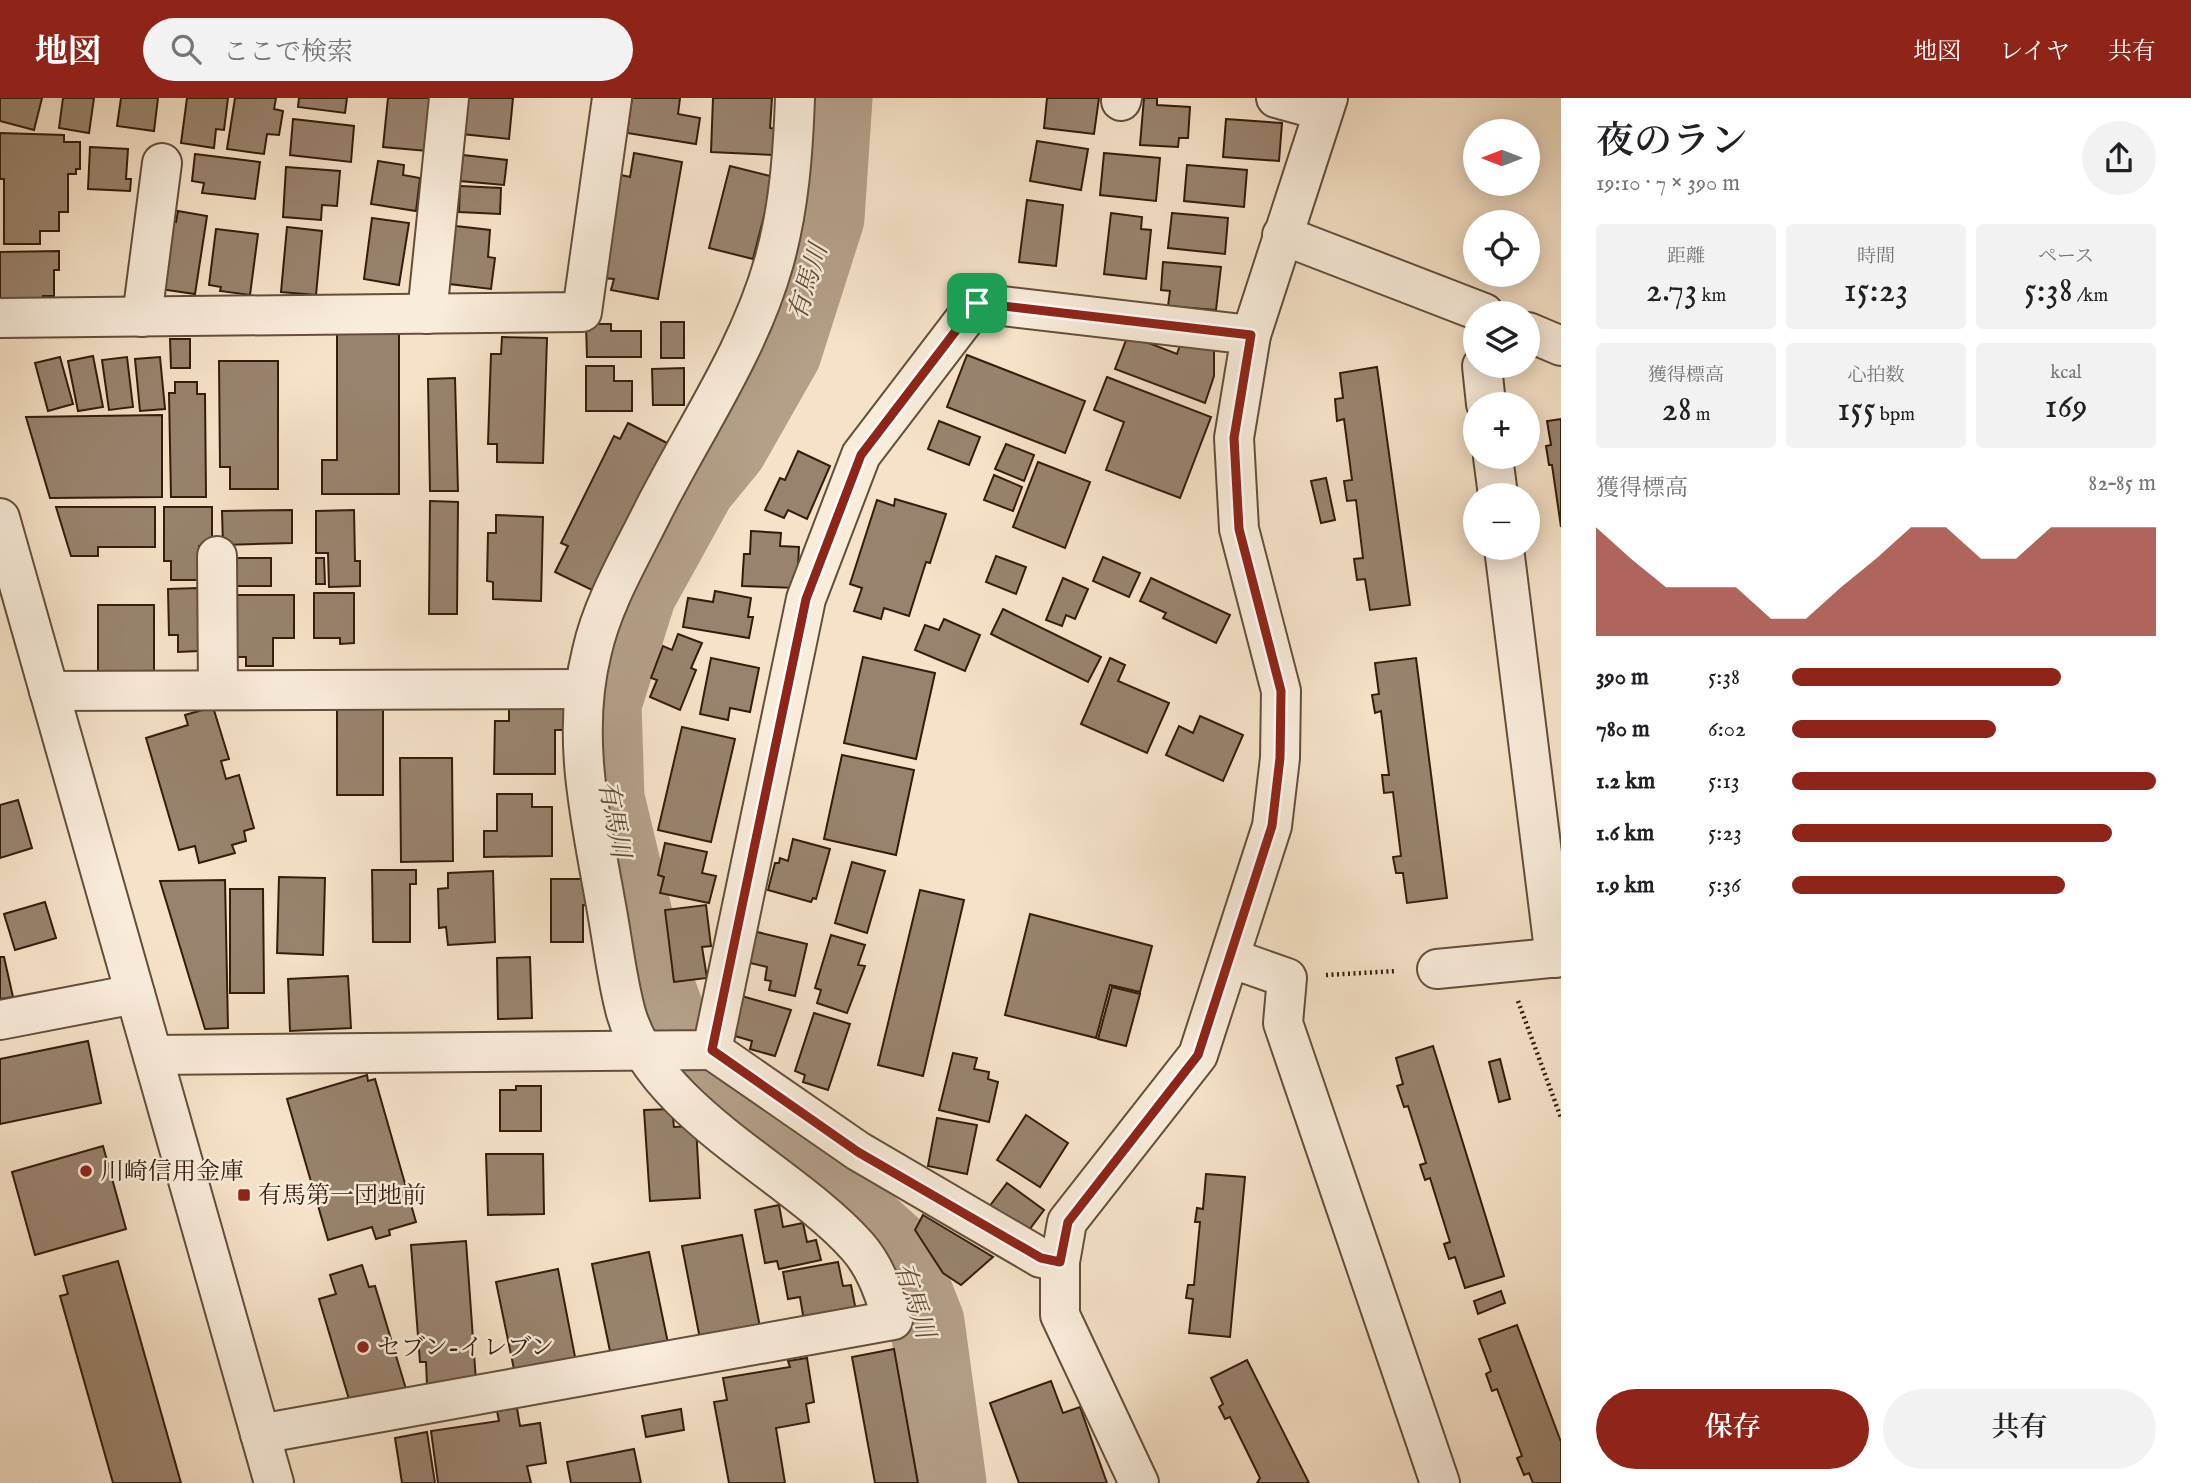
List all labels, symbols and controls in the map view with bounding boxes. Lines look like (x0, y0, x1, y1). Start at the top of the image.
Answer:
search box (143, 18, 633, 81)
icon: search (167, 30, 205, 68)
text: 地図 (35, 32, 101, 74)
text: ここで検索 (223, 36, 353, 69)
text: 地図 (1913, 37, 1961, 68)
text: レイヤ (1999, 37, 2070, 68)
text: 共有 (2108, 37, 2156, 68)
north arrow (1463, 119, 1540, 196)
map controls (1463, 119, 1540, 560)
text: 夜のラン (1596, 119, 1748, 167)
button: share (2082, 121, 2156, 195)
text: 19:10 · 7 × 390 m (1596, 169, 1740, 198)
button: locate (1463, 210, 1540, 287)
water label: 有馬川 (781, 237, 836, 325)
text: 距離 (1667, 245, 1705, 269)
text: 時間 (1857, 245, 1895, 269)
text: ペース (2038, 245, 2094, 269)
text: 2.73 (1646, 269, 1697, 314)
text: 15:23 (1844, 269, 1908, 314)
text: 5:38 (2024, 269, 2073, 314)
pin (947, 273, 1007, 333)
icon: arrive (958, 284, 996, 322)
text: km (1697, 284, 1726, 308)
text: /km (2073, 284, 2108, 308)
button: layers (1463, 301, 1540, 378)
text: kcal (2050, 361, 2082, 385)
text: 獲得標高 (1648, 364, 1724, 388)
text: 心拍数 (1847, 364, 1905, 388)
text: 169 (2044, 385, 2088, 430)
text: 28 (1662, 388, 1692, 433)
text: 155 (1837, 388, 1876, 433)
button: + (1463, 392, 1540, 469)
text: m (1692, 403, 1710, 427)
text: bpm (1876, 403, 1915, 427)
text: 82–85 m (2088, 469, 2156, 498)
text: 獲得標高 (1596, 474, 1688, 503)
button: − (1463, 483, 1540, 560)
text: 390 m (1596, 663, 1649, 692)
text: 5:38 (1708, 663, 1740, 692)
text: 780 m (1596, 715, 1650, 744)
text: 6:02 (1708, 715, 1746, 744)
text: 1.2 km (1596, 767, 1655, 796)
text: 5:13 (1708, 767, 1740, 796)
water label: 有馬川 (590, 778, 637, 863)
text: 1.6 km (1596, 819, 1654, 848)
text: 5:23 (1708, 819, 1742, 848)
text: 1.9 km (1596, 871, 1655, 900)
text: 5:36 (1708, 871, 1741, 900)
place label: 川崎信用金庫 (100, 1157, 244, 1188)
marker: 川崎信用金庫 (78, 1163, 94, 1179)
place label: 有馬第一団地前 (258, 1181, 426, 1212)
marker: 有馬第一団地前 (236, 1187, 252, 1203)
water label: 有馬川 (886, 1258, 942, 1345)
place label: セブン-イレブン (377, 1333, 554, 1364)
marker: セブン-イレブン (355, 1339, 371, 1355)
button: 保存 (1596, 1389, 1869, 1469)
button: 共有 (1883, 1389, 2156, 1469)

